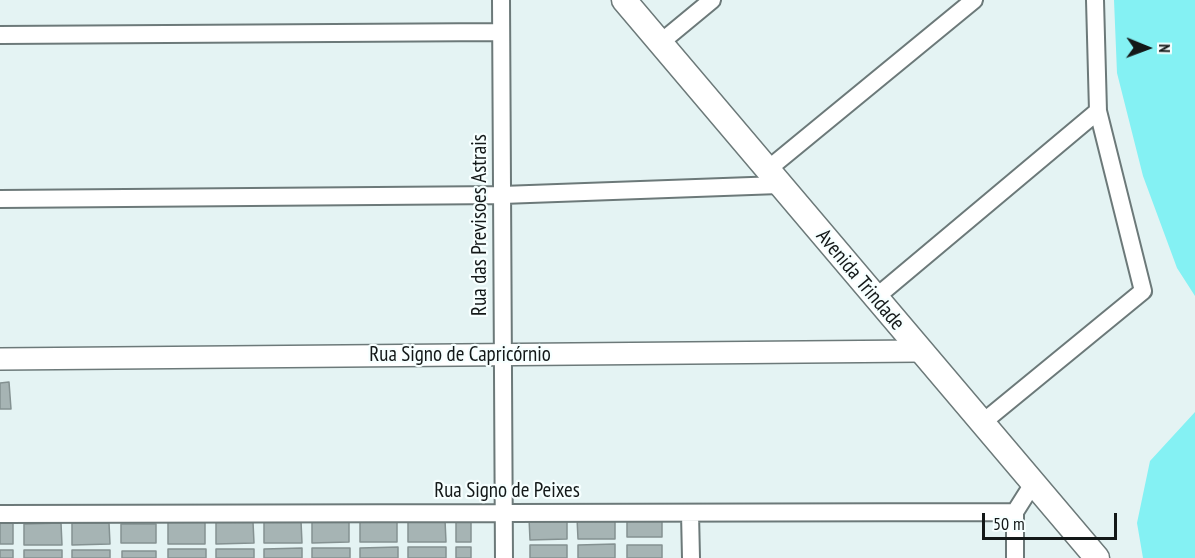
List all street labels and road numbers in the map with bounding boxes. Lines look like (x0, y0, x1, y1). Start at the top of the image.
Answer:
street label: Rua das Previsoes Astrais (467, 134, 493, 316)
street label: Avenida Trindade (810, 224, 910, 336)
street label: Rua Signo de Capricórnio (369, 342, 551, 368)
street label: Rua Signo de Peixes (434, 478, 580, 504)

